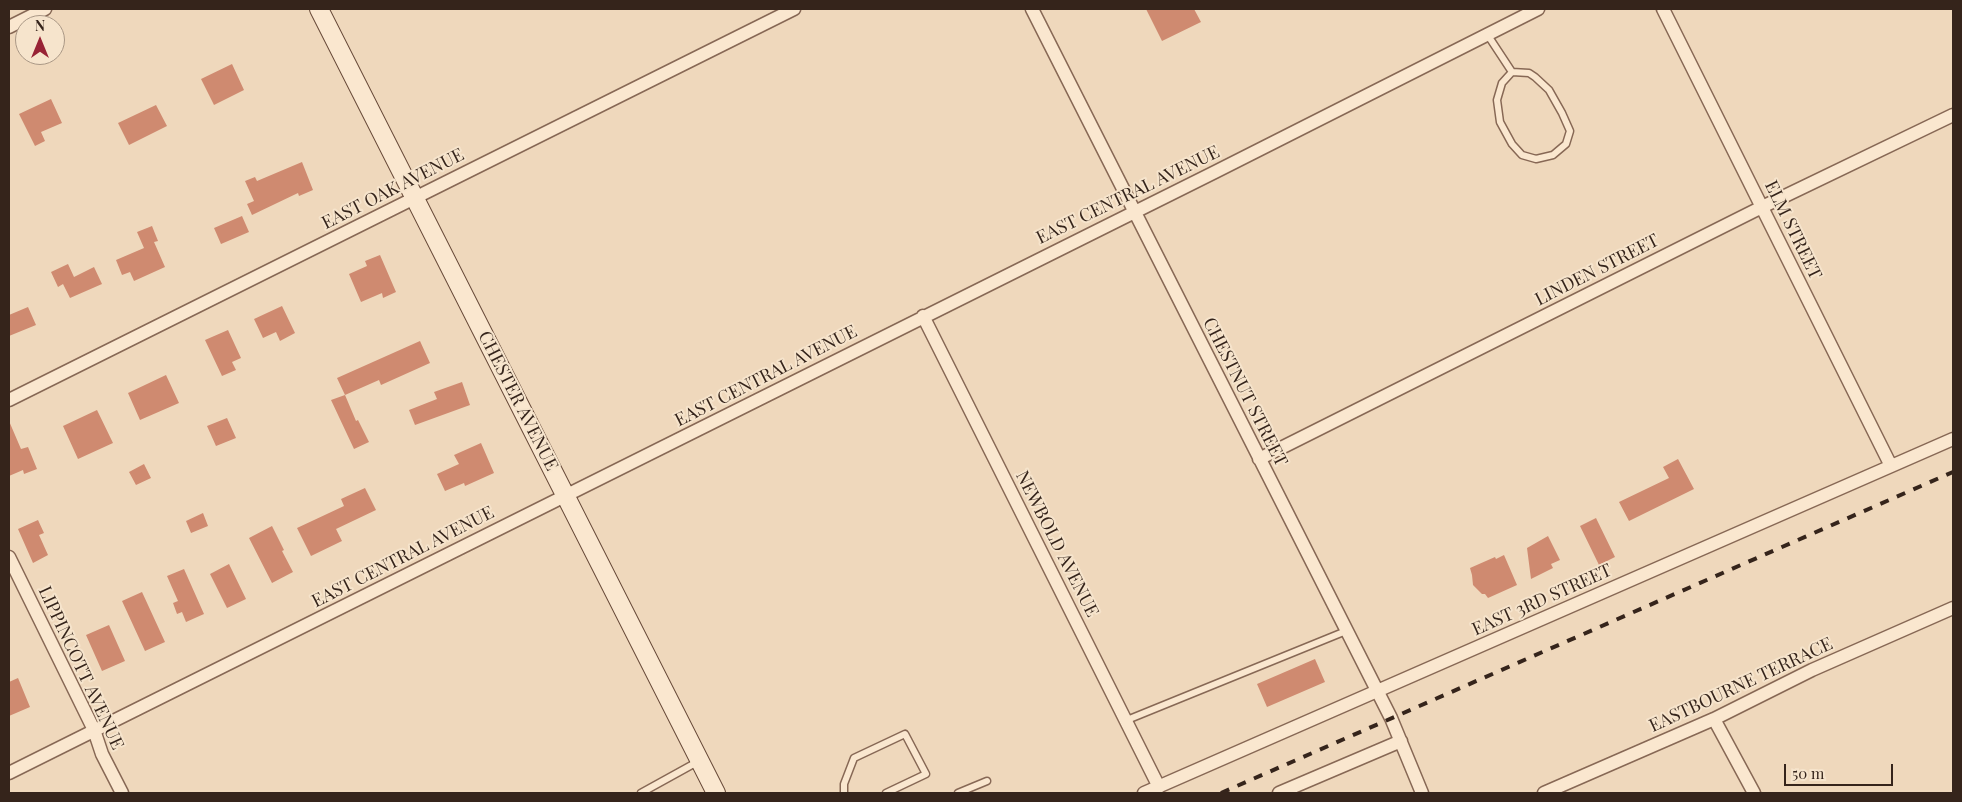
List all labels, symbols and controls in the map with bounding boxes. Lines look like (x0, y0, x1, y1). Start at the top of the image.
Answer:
north arrow (15, 15, 65, 65)
text: N (35, 16, 45, 35)
street label: EAST CENTRAL AVENUE (1033, 141, 1223, 249)
street label: EAST OAK AVENUE (318, 144, 468, 234)
street label: ELM STREET (1760, 177, 1826, 283)
street label: LINDEN STREET (1531, 229, 1663, 311)
street label: CHESTNUT STREET (1198, 314, 1292, 470)
street label: EAST CENTRAL AVENUE (671, 321, 861, 431)
street label: CHESTER AVENUE (473, 328, 563, 474)
street label: NEWBOLD AVENUE (1011, 467, 1103, 621)
street label: EAST CENTRAL AVENUE (308, 502, 498, 612)
street label: EAST 3RD STREET (1469, 560, 1615, 640)
street label: LIPPINCOTT AVENUE (34, 583, 128, 753)
street label: EASTBOURNE TERRACE (1646, 633, 1836, 737)
scale bar (1787, 754, 1896, 786)
text: 50 m (1792, 763, 1824, 783)

